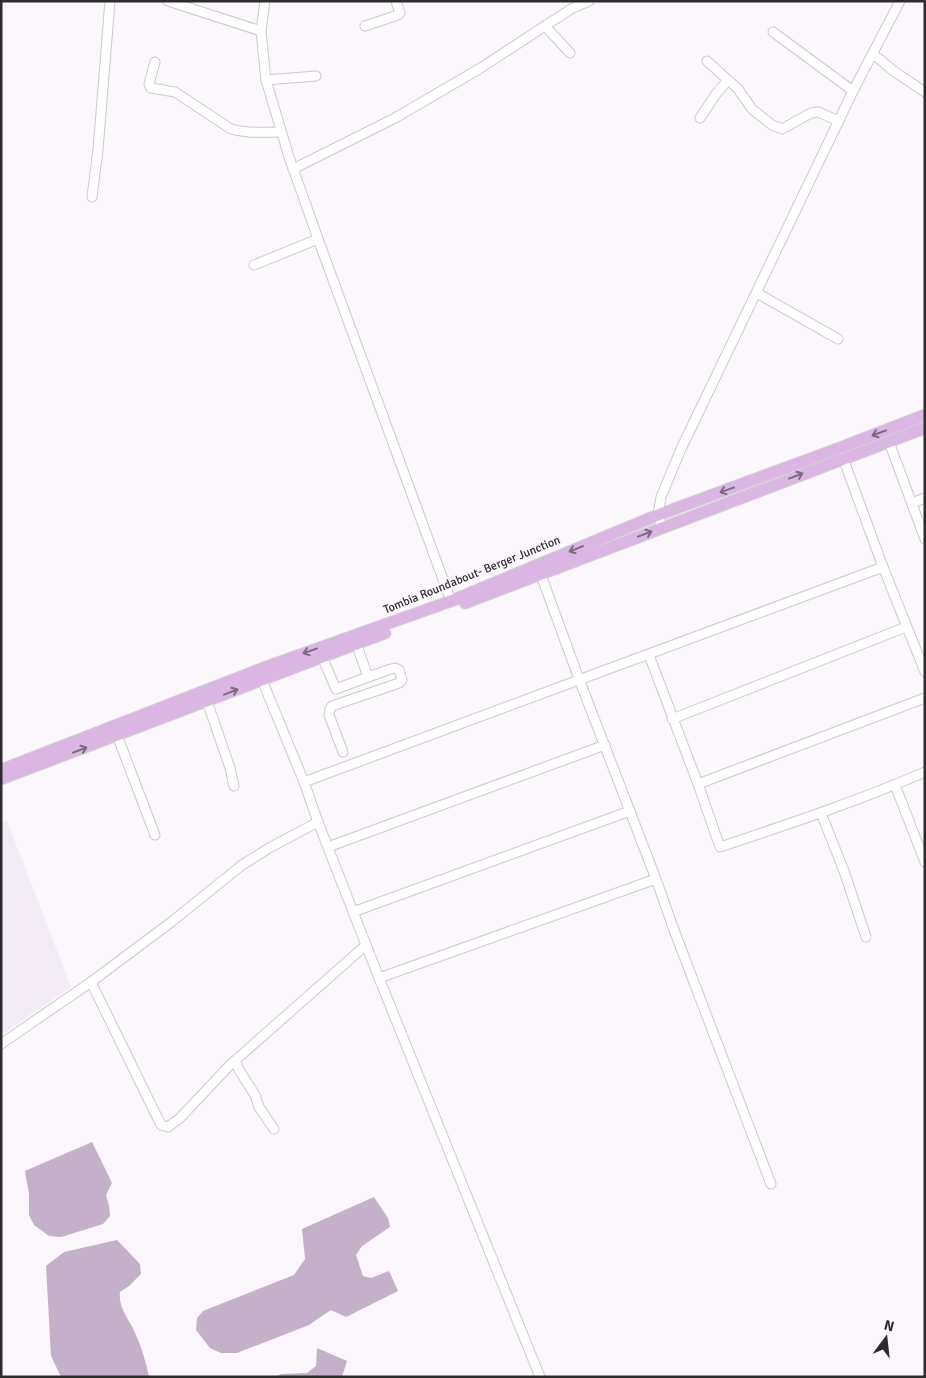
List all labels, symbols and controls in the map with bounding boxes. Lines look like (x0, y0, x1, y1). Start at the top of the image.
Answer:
one-way arrow (872, 429, 887, 438)
one-way arrow (788, 471, 804, 480)
one-way arrow (720, 486, 735, 495)
one-way arrow (637, 529, 652, 538)
street label: Tombia Roundabout- Berger Junction (381, 533, 563, 617)
one-way arrow (568, 545, 583, 554)
one-way arrow (303, 647, 318, 656)
one-way arrow (223, 687, 239, 696)
one-way arrow (72, 744, 87, 753)
north arrow (861, 1313, 911, 1363)
text: N (882, 1316, 896, 1335)

